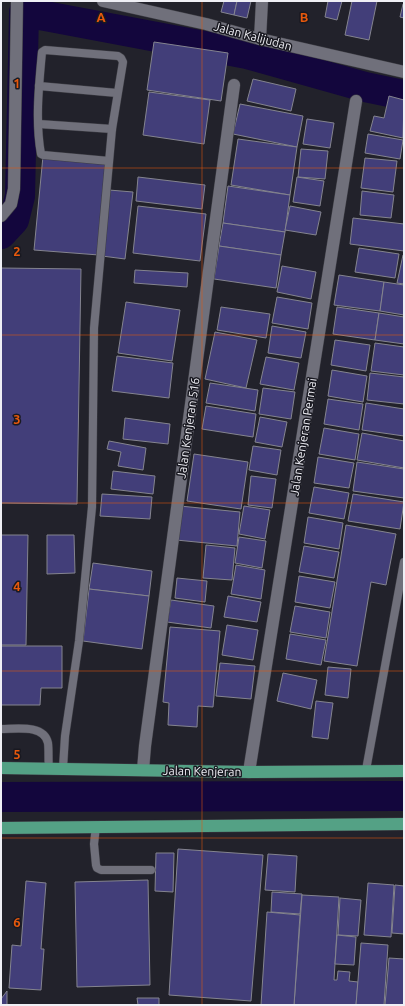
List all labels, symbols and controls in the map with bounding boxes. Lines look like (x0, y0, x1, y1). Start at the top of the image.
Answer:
text: A (96, 10, 106, 24)
text: B (300, 10, 309, 24)
street label: Jalan Kalijudan (213, 19, 293, 53)
text: 1 (13, 76, 21, 90)
text: 2 (13, 244, 21, 258)
street label: Jalan Kenjeran 516 (174, 376, 202, 479)
street label: Jalan Kenjeran Permai (287, 377, 319, 497)
text: 3 (13, 412, 21, 426)
text: 4 (13, 579, 21, 593)
text: 5 (13, 747, 21, 761)
street label: Jalan Kenjeran (163, 764, 241, 778)
text: 6 (13, 915, 21, 929)

